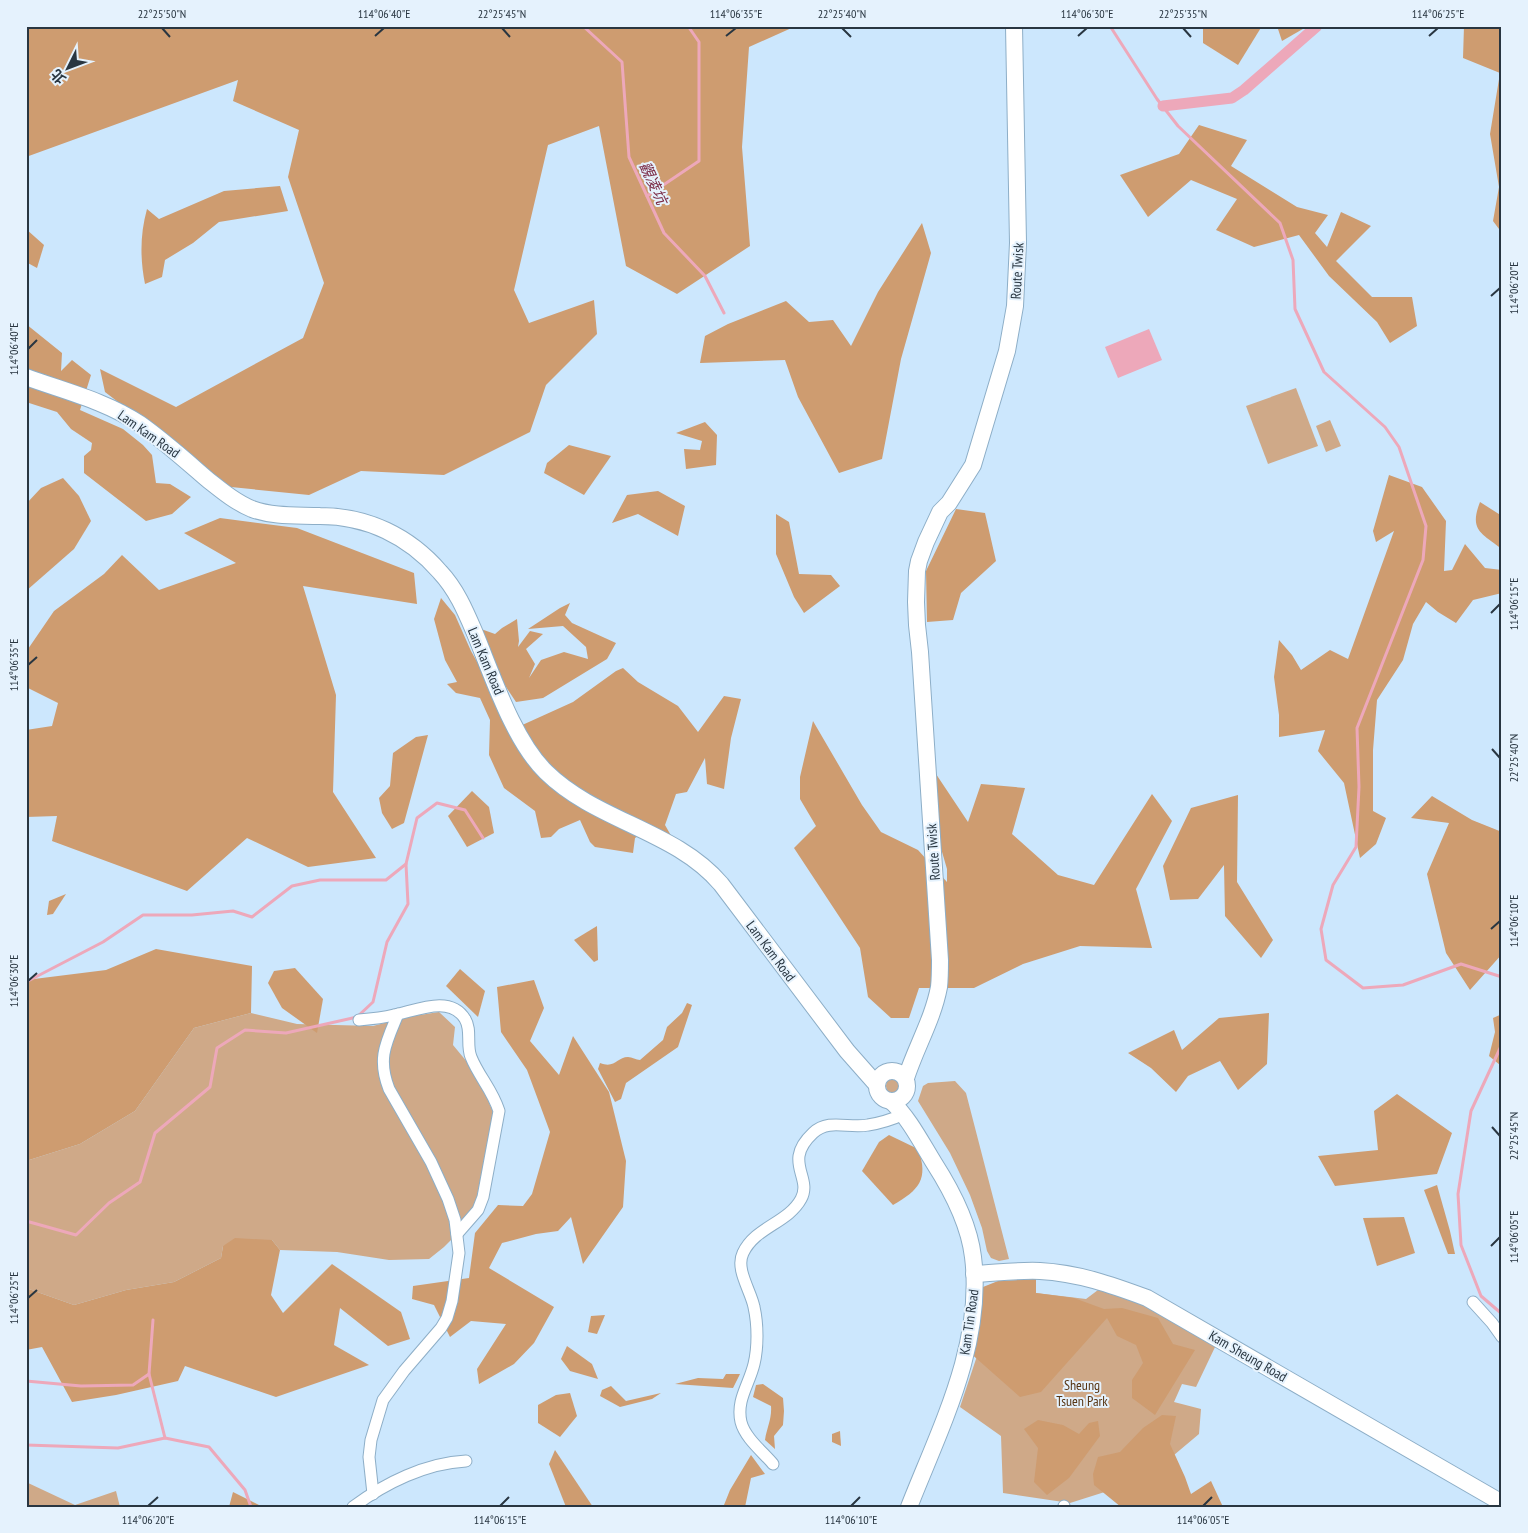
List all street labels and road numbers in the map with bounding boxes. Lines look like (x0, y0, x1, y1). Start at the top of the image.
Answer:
street label: Route Twisk (1007, 242, 1028, 300)
street label: Lam Kam Road (115, 406, 183, 462)
street label: Lam Kam Road (464, 625, 508, 697)
street label: Route Twisk (922, 823, 944, 881)
street label: Lam Kam Road (742, 917, 800, 985)
street label: Kam Tin Road (955, 1288, 983, 1356)
street label: Kam Sheung Road (1206, 1326, 1290, 1386)

